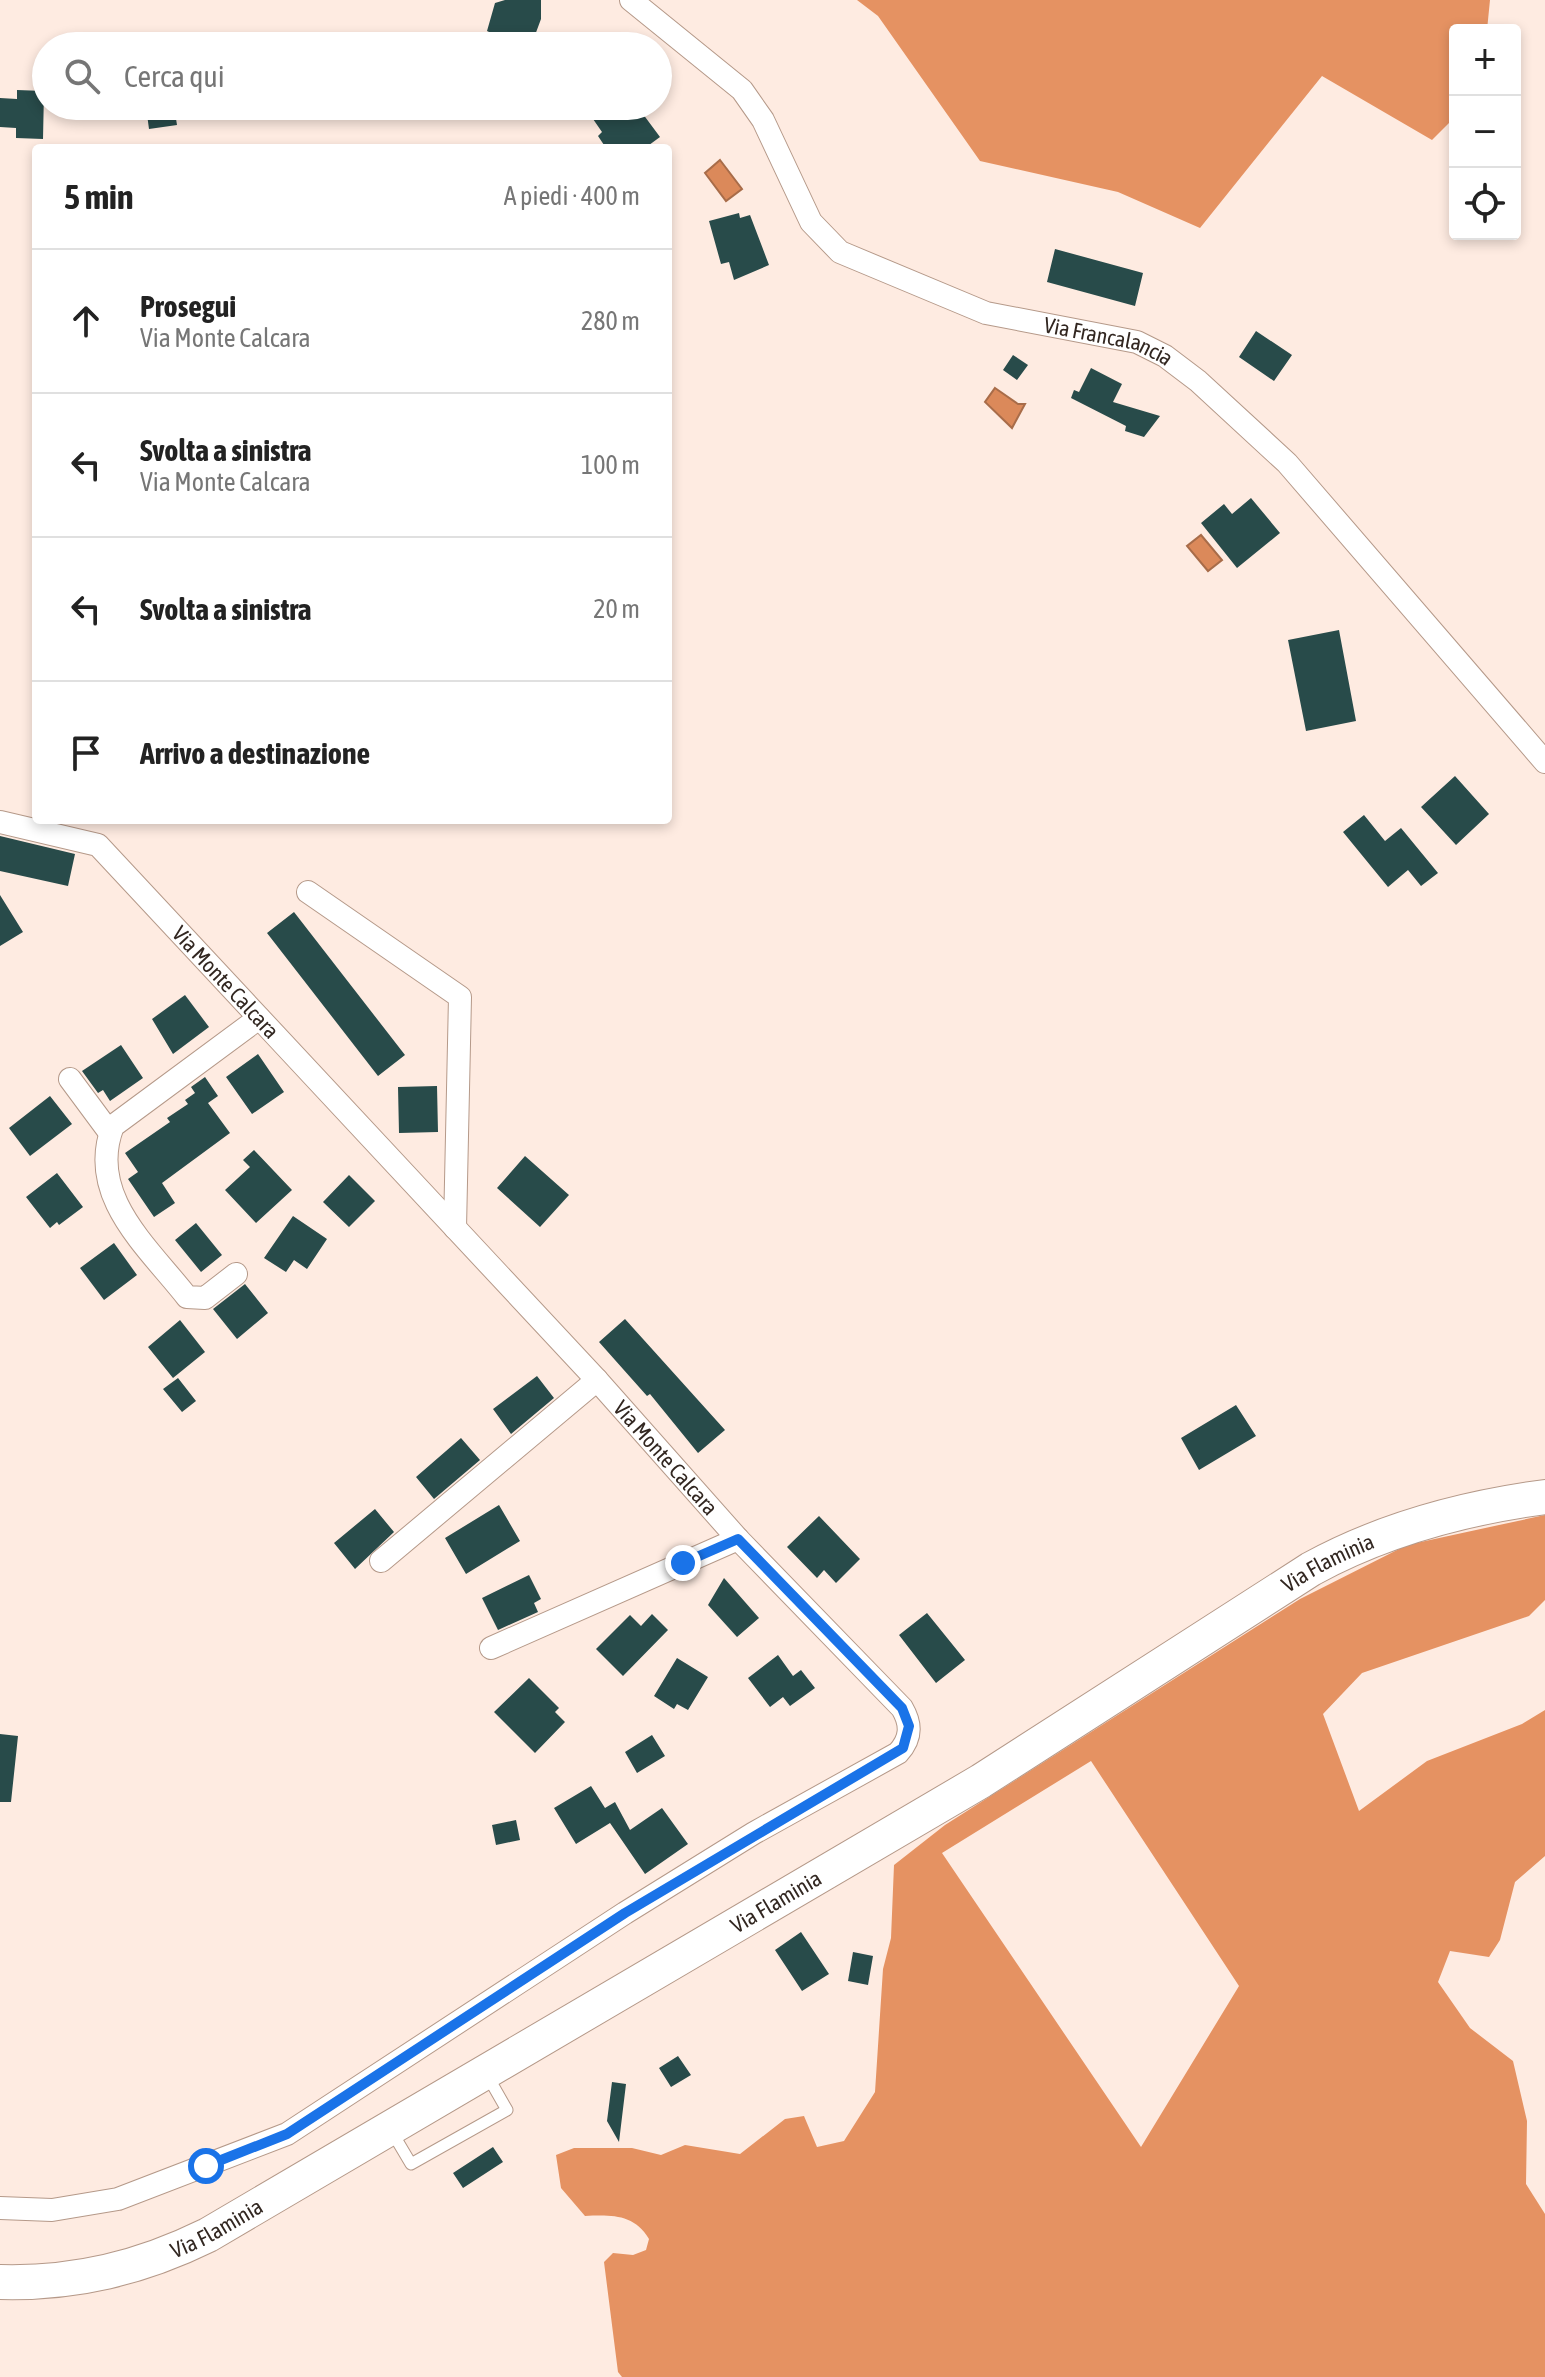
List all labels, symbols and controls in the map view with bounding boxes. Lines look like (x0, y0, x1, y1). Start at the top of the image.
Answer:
map controls (1449, 24, 1521, 240)
button: + (1449, 24, 1521, 96)
search box (32, 32, 672, 120)
icon: search (60, 54, 104, 98)
text: Cerca qui (124, 59, 225, 93)
button: − (1449, 96, 1521, 168)
button: locate (1449, 168, 1521, 240)
text: 5 min (64, 177, 133, 216)
text: A piedi · 400 m (504, 181, 640, 211)
text: Prosegui (140, 289, 236, 323)
icon: ahead (64, 299, 108, 343)
text: 280 m (581, 306, 640, 336)
street label: Via Francalancia (1042, 311, 1179, 371)
text: Via Monte Calcara (140, 323, 311, 353)
text: Svolta a sinistra (140, 433, 312, 467)
icon: left (64, 443, 108, 487)
text: 100 m (581, 450, 640, 480)
text: Via Monte Calcara (140, 467, 311, 497)
icon: left (64, 587, 108, 631)
text: Svolta a sinistra (140, 592, 312, 626)
text: 20 m (593, 594, 640, 624)
icon: arrive (64, 731, 108, 775)
text: Arrivo a destinazione (140, 736, 370, 770)
street label: Via Monte Calcara (167, 920, 285, 1044)
street label: Via Monte Calcara (608, 1395, 723, 1520)
street label: Via Flaminia (1277, 1528, 1378, 1598)
route end (665, 1545, 701, 1581)
street label: Via Flaminia (726, 1865, 826, 1938)
route start (188, 2148, 224, 2184)
street label: Via Flaminia (167, 2193, 267, 2263)

